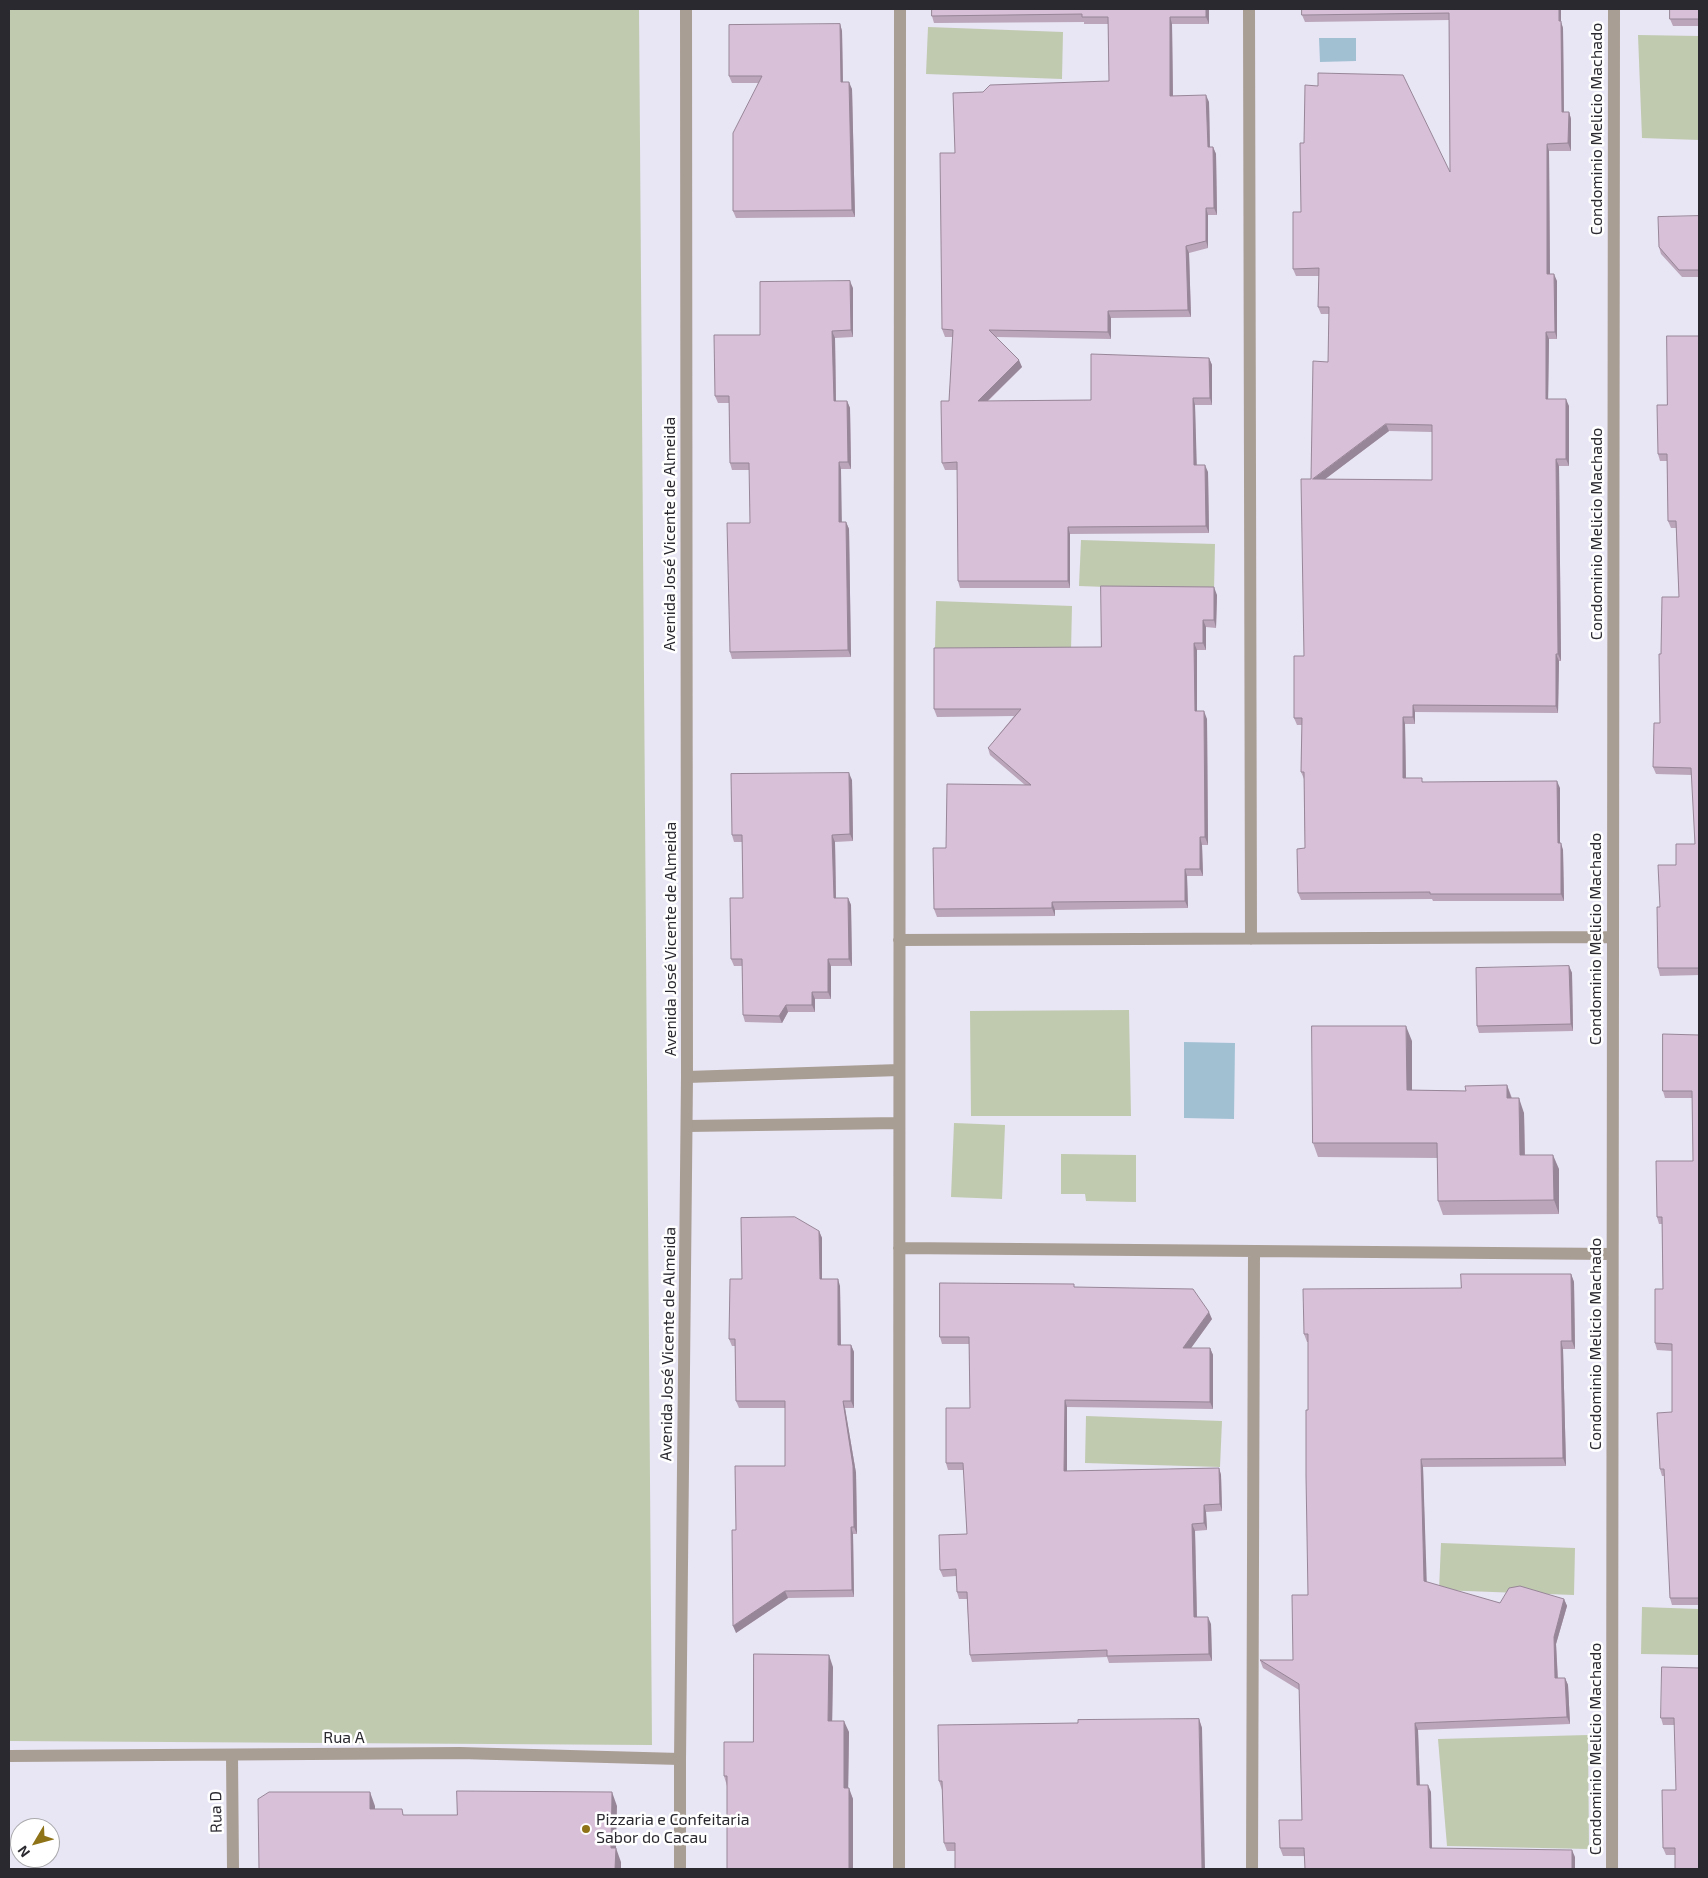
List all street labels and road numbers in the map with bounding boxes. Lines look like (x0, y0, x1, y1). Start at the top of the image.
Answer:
street label: Condominio Melicio Machado (1587, 23, 1607, 235)
street label: Avenida José Vicente de Almeida (660, 417, 680, 651)
street label: Condominio Melicio Machado (1587, 428, 1607, 640)
street label: Avenida José Vicente de Almeida (661, 822, 681, 1056)
street label: Condominio Melicio Machado (1586, 833, 1606, 1045)
street label: Avenida José Vicente de Almeida (656, 1227, 680, 1461)
street label: Condominio Melicio Machado (1586, 1238, 1606, 1450)
street label: Condominio Melicio Machado (1586, 1643, 1606, 1855)
street label: Rua A (323, 1728, 365, 1748)
street label: Rua D (206, 1791, 226, 1833)

